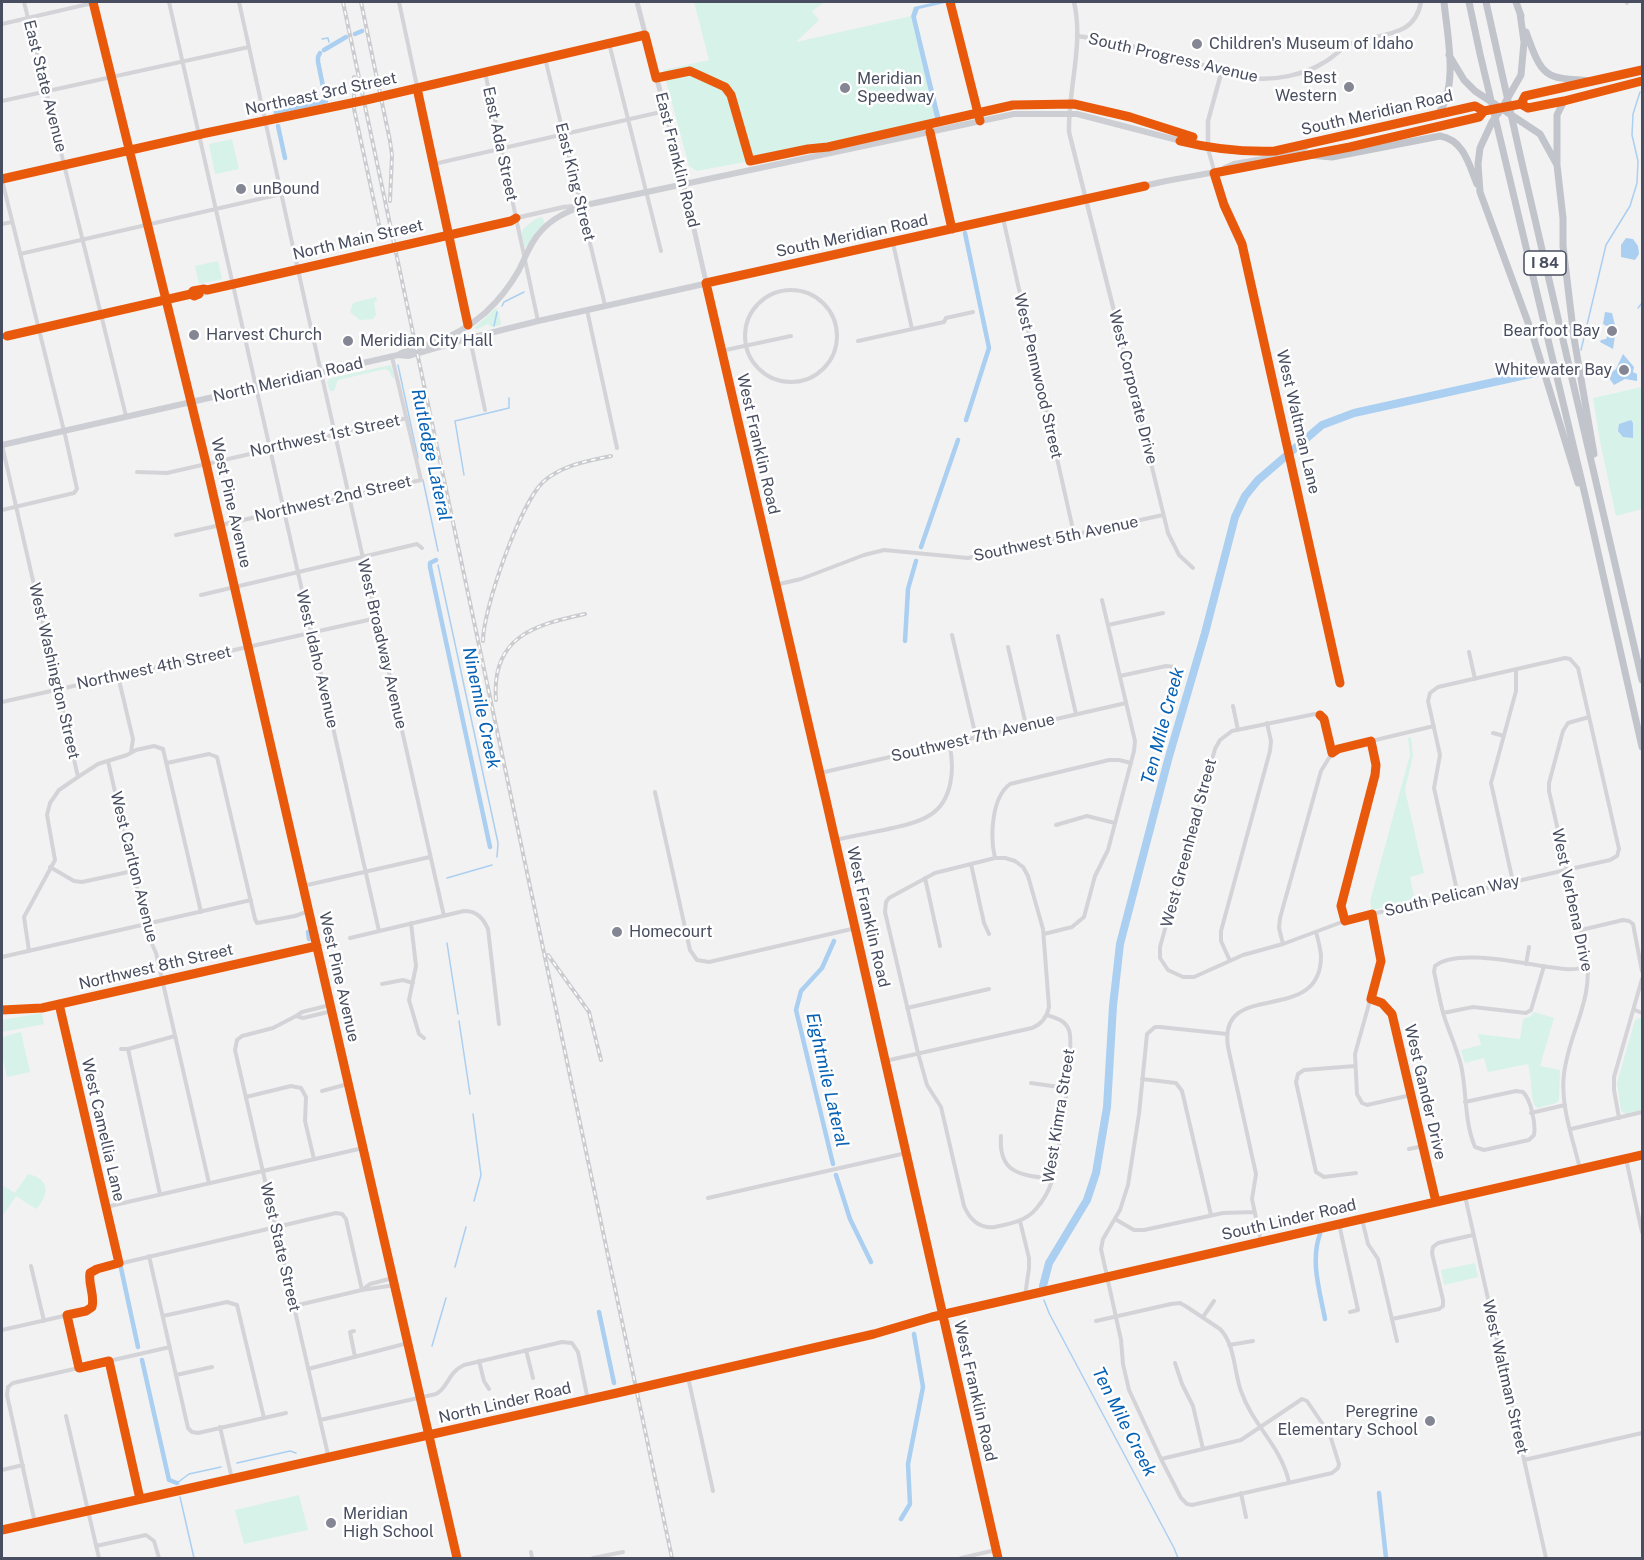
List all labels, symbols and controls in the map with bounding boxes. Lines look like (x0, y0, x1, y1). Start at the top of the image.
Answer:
street label: East State Avenue (19, 18, 71, 154)
street label: South Progress Avenue (1086, 29, 1260, 87)
place label: Children's Museum of Idaho (1209, 34, 1413, 54)
marker: Children's Museum of Idaho (1190, 37, 1204, 51)
place label: Best Western (1275, 68, 1337, 106)
street label: Northeast 3rd Street (243, 69, 399, 119)
place label: Meridian Speedway (857, 69, 934, 107)
marker: Best Western (1342, 80, 1356, 94)
marker: Meridian Speedway (838, 81, 852, 95)
street label: East Ada Street (478, 85, 522, 203)
street label: South Meridian Road (1299, 86, 1455, 140)
street label: East Franklin Road (651, 90, 703, 230)
street label: East King Street (551, 121, 599, 243)
place label: unBound (253, 179, 320, 199)
marker: unBound (234, 182, 248, 196)
street label: South Meridian Road (774, 210, 930, 262)
street label: North Main Street (291, 216, 425, 264)
road number: I 84 (1524, 251, 1566, 275)
street label: West Pennwood Street (1010, 291, 1066, 461)
street label: West Corporate Drive (1105, 308, 1161, 466)
place label: Bearfoot Bay (1503, 321, 1600, 341)
marker: Bearfoot Bay (1605, 324, 1619, 338)
place label: Harvest Church (206, 325, 322, 345)
marker: Harvest Church (187, 328, 201, 342)
place label: Meridian City Hall (360, 331, 493, 351)
marker: Meridian City Hall (341, 334, 355, 348)
street label: West Waltman Lane (1272, 348, 1324, 496)
street label: North Meridian Road (211, 353, 365, 407)
place label: Whitewater Bay (1495, 360, 1612, 380)
marker: Whitewater Bay (1617, 363, 1631, 377)
street label: West Franklin Road (732, 372, 784, 516)
water label: Rutledge Lateral (406, 387, 456, 523)
street label: Northwest 1st Street (248, 411, 402, 461)
street label: West Pine Avenue (207, 436, 255, 570)
street label: Northwest 2nd Street (253, 472, 413, 526)
street label: Southwest 5th Avenue (972, 512, 1140, 566)
street label: West Broadway Avenue (353, 557, 411, 731)
street label: West Washington Street (24, 581, 84, 761)
street label: West Idaho Avenue (292, 588, 342, 730)
street label: Northwest 4th Street (75, 642, 233, 694)
water label: Ninemile Creek (458, 645, 504, 771)
water label: Ten Mile Creek (1137, 665, 1189, 787)
street label: Southwest 7th Avenue (889, 710, 1057, 766)
street label: West Greenhead Street (1157, 756, 1221, 930)
street label: West Carlton Avenue (106, 790, 162, 944)
street label: West Verbena Drive (1547, 827, 1597, 973)
street label: West Franklin Road (842, 845, 894, 989)
street label: South Pelican Way (1382, 871, 1522, 921)
street label: West Pine Avenue (315, 910, 363, 1044)
place label: Homecourt (629, 922, 712, 942)
marker: Homecourt (610, 925, 624, 939)
street label: Northwest 8th Street (77, 940, 235, 994)
water label: Eightmile Lateral (801, 1011, 853, 1149)
street label: West Gander Drive (1400, 1022, 1450, 1162)
street label: West Kimra Street (1039, 1047, 1079, 1185)
street label: West Camellia Lane (77, 1057, 129, 1203)
street label: West State Street (256, 1180, 304, 1314)
street label: South Linder Road (1220, 1195, 1358, 1245)
street label: West Waltman Street (1478, 1298, 1532, 1456)
street label: West Franklin Road (949, 1319, 1001, 1463)
water label: Ten Mile Creek (1087, 1364, 1161, 1480)
street label: North Linder Road (437, 1378, 573, 1428)
place label: Peregrine Elementary School (1278, 1402, 1418, 1440)
marker: Peregrine Elementary School (1423, 1414, 1437, 1428)
place label: Meridian High School (343, 1504, 434, 1542)
marker: Meridian High School (324, 1516, 338, 1530)

